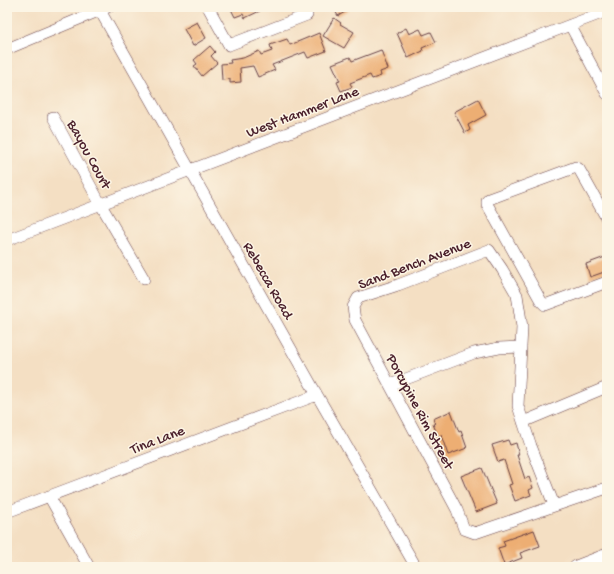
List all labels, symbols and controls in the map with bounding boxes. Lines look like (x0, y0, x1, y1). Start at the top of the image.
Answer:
street label: West Hammer Lane (244, 83, 362, 143)
street label: Bayou Court (61, 116, 115, 194)
street label: Sand Bench Avenue (356, 235, 474, 295)
street label: Rebecca Road (238, 239, 297, 324)
street label: Porcupine Rim Street (381, 350, 458, 474)
street label: Tina Lane (127, 422, 188, 460)

